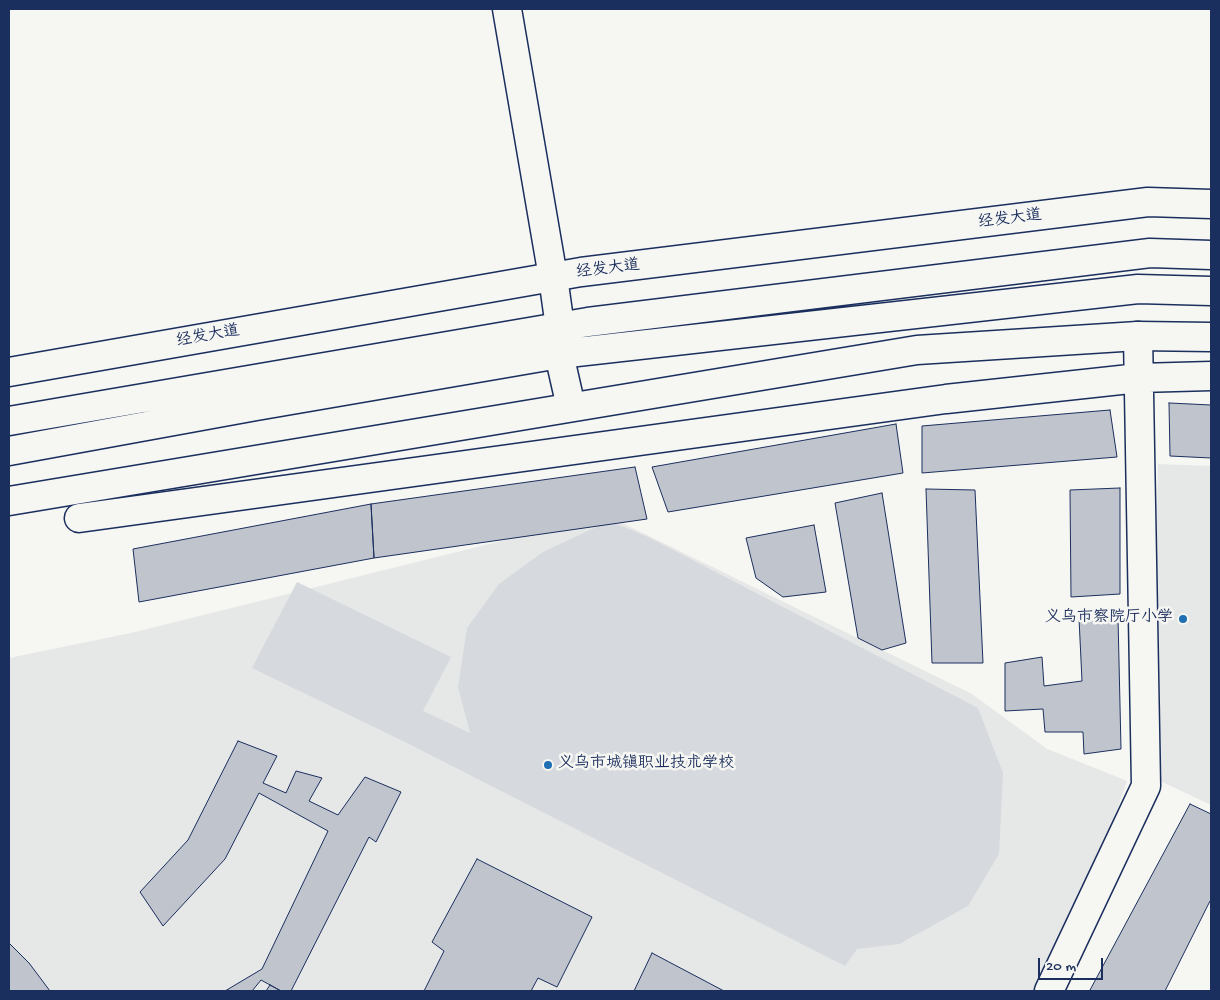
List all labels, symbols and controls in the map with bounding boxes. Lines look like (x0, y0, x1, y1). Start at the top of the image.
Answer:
street label: 经发大道 (977, 207, 1043, 233)
street label: 经发大道 (575, 257, 641, 283)
street label: 经发大道 (175, 322, 241, 352)
place label: 义乌市察院厅小学 (1045, 609, 1173, 629)
marker: 义乌市察院厅小学 (1177, 613, 1189, 625)
place label: 义乌市城镇职业技术学校 (558, 755, 734, 775)
marker: 义乌市城镇职业技术学校 (542, 759, 554, 771)
scale bar (1040, 948, 1105, 980)
text: 20 m (1046, 958, 1076, 976)

